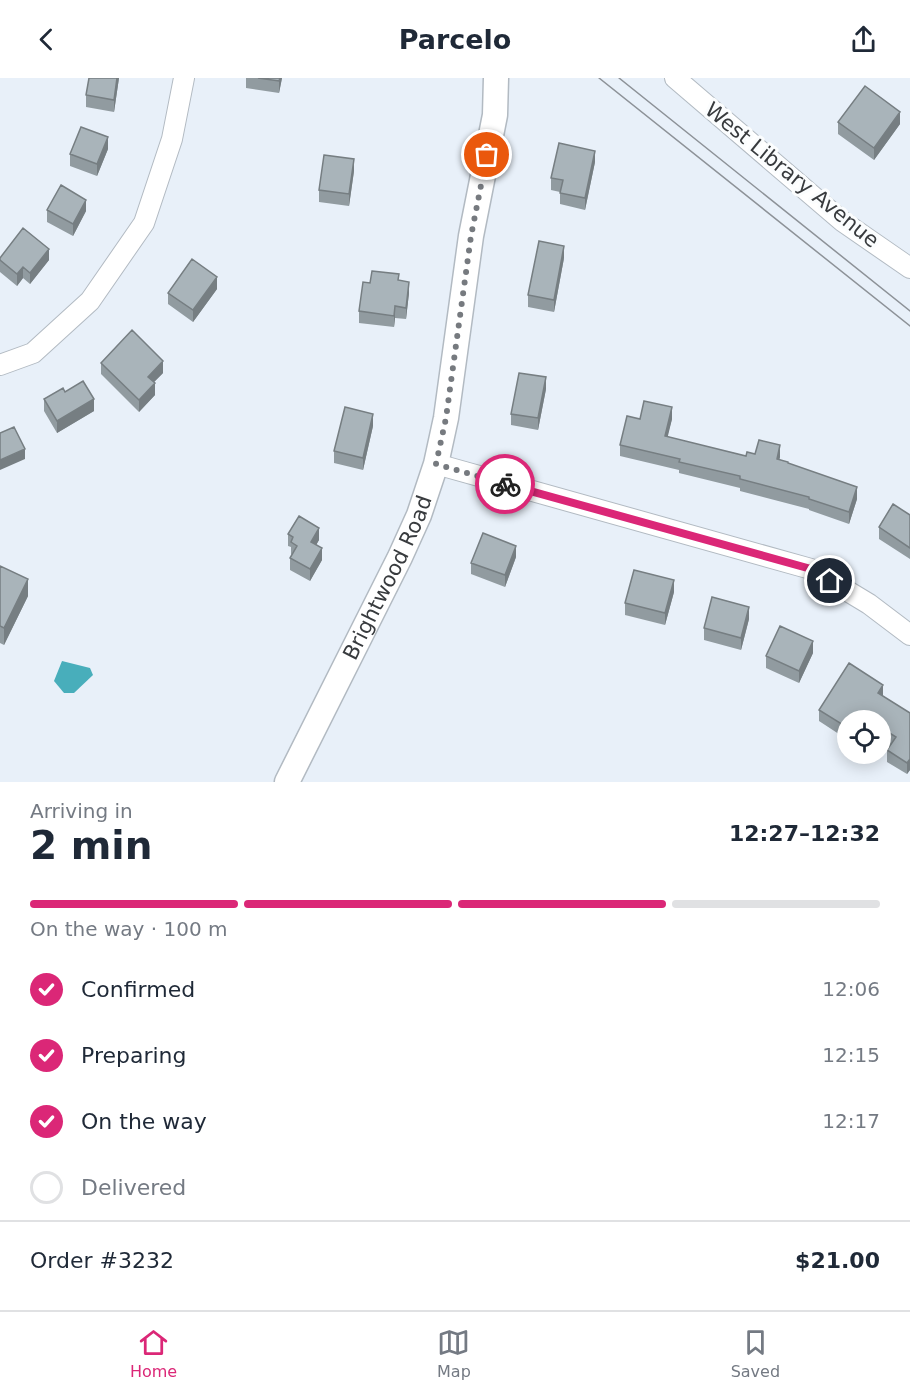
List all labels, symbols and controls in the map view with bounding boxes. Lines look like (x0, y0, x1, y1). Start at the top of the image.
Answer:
icon: back (30, 23, 63, 56)
icon: share (847, 23, 880, 56)
text: Parcelo (399, 24, 511, 55)
street label: West Library Avenue (700, 98, 884, 252)
pin (461, 129, 512, 180)
icon: bag (470, 138, 503, 171)
courier (475, 454, 535, 514)
icon: bike (489, 468, 522, 501)
street label: Brightwood Road (338, 492, 437, 664)
pin (804, 555, 855, 606)
icon: home (813, 564, 846, 597)
map controls (837, 710, 891, 764)
button: locate (837, 710, 891, 764)
text: Arriving in (30, 799, 133, 823)
text: 12:27–12:32 (729, 821, 880, 846)
text: 2 min (30, 823, 152, 868)
text: On the way · 100 m (30, 917, 228, 941)
icon: check (30, 973, 63, 1006)
text: Confirmed (81, 977, 195, 1002)
text: 12:06 (822, 977, 880, 1001)
icon: check (30, 1039, 63, 1072)
text: Preparing (81, 1043, 187, 1068)
text: 12:15 (822, 1043, 880, 1067)
icon: check (30, 1105, 63, 1138)
text: On the way (81, 1109, 207, 1134)
text: 12:17 (822, 1109, 880, 1133)
text: Delivered (81, 1175, 186, 1200)
text: Order #3232 (30, 1248, 174, 1273)
text: $21.00 (795, 1248, 880, 1273)
tab: Home (130, 1326, 177, 1381)
tab: Map (437, 1326, 471, 1381)
tab: Saved (731, 1326, 780, 1381)

